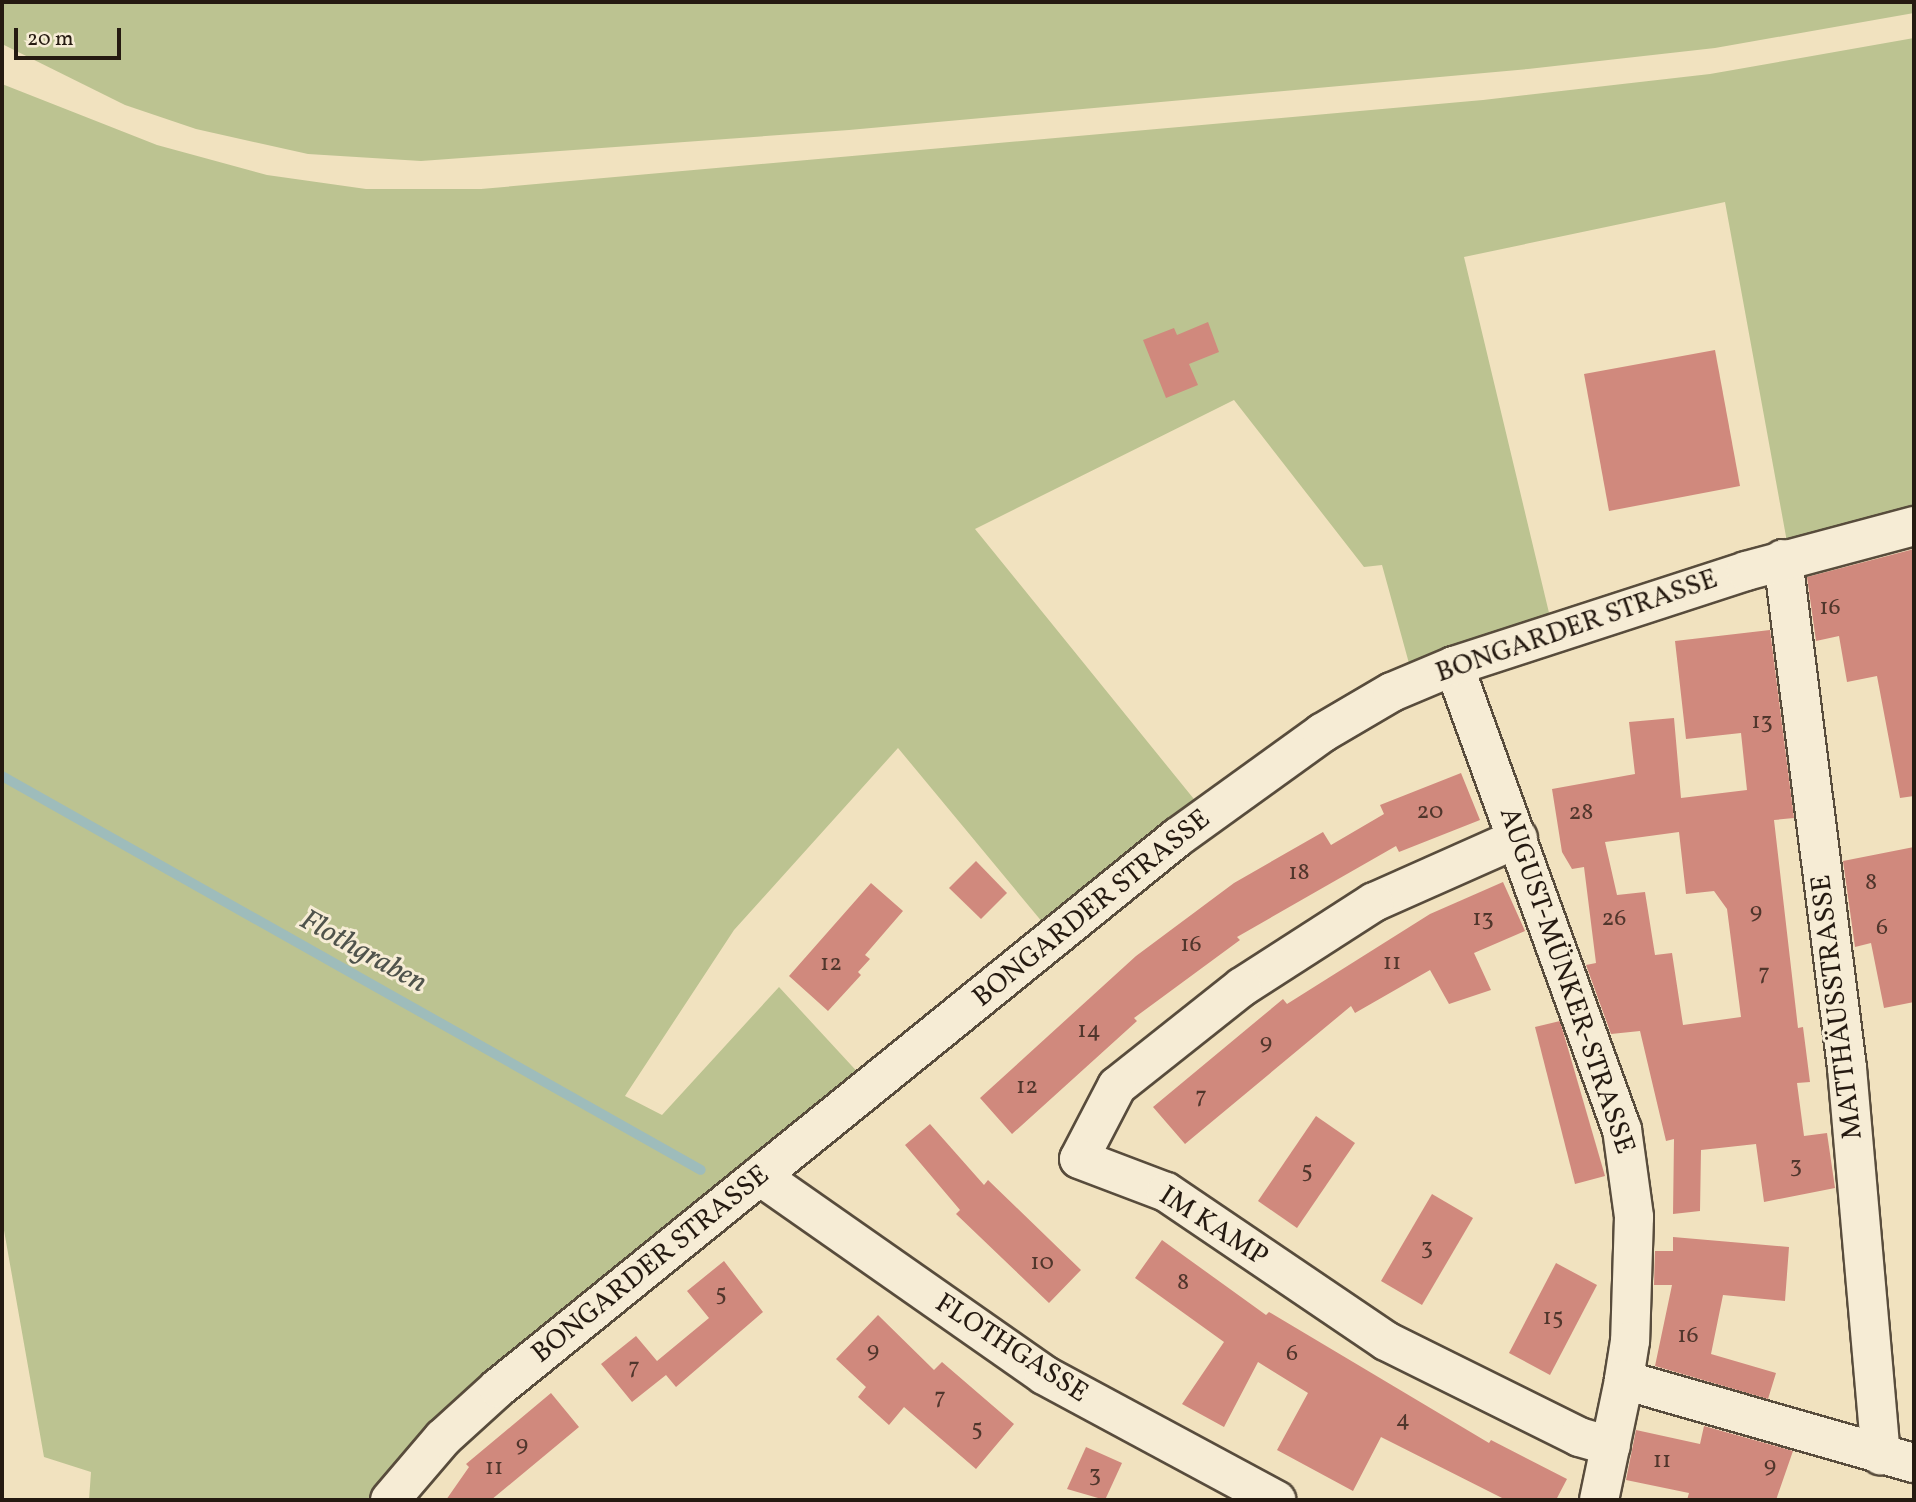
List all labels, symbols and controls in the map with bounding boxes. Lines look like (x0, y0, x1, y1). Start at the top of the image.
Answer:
scale bar (18, 14, 124, 58)
text: 20 m (27, 25, 73, 54)
street label: BONGARDER STRASSE (1432, 563, 1722, 691)
house number: 16 (1819, 595, 1841, 623)
house number: 13 (1751, 709, 1773, 737)
house number: 20 (1416, 799, 1444, 827)
house number: 28 (1568, 800, 1594, 828)
street label: BONGARDER STRASSE (966, 803, 1218, 1015)
street label: AUGUST-MÜNKER-STRASSE (1491, 803, 1641, 1159)
house number: 18 (1288, 860, 1310, 888)
house number: 8 (1865, 870, 1877, 898)
street label: MATTHÄUSSTRASSE (1805, 873, 1871, 1141)
house number: 9 (1750, 899, 1762, 927)
water label: Flothgraben (293, 902, 433, 1002)
house number: 13 (1472, 906, 1494, 934)
house number: 26 (1601, 906, 1627, 934)
house number: 6 (1876, 915, 1888, 943)
house number: 16 (1180, 932, 1202, 960)
house number: 11 (1383, 950, 1401, 978)
house number: 12 (820, 951, 842, 979)
house number: 7 (1758, 961, 1770, 989)
house number: 14 (1077, 1018, 1101, 1046)
house number: 9 (1260, 1030, 1272, 1058)
house number: 12 (1016, 1074, 1038, 1102)
house number: 7 (1195, 1084, 1207, 1112)
house number: 3 (1790, 1153, 1802, 1181)
house number: 5 (1301, 1158, 1313, 1186)
street label: BONGARDER STRASSE (525, 1159, 777, 1371)
street label: IM KAMP (1152, 1180, 1274, 1274)
house number: 3 (1421, 1235, 1433, 1263)
house number: 10 (1030, 1250, 1054, 1278)
house number: 8 (1177, 1270, 1189, 1298)
house number: 5 (715, 1281, 727, 1309)
street label: FLOTHGASSE (928, 1287, 1094, 1411)
house number: 15 (1543, 1305, 1563, 1333)
house number: 16 (1677, 1323, 1699, 1351)
house number: 9 (867, 1338, 879, 1366)
house number: 6 (1286, 1341, 1298, 1369)
house number: 7 (628, 1355, 640, 1383)
house number: 7 (934, 1385, 946, 1413)
house number: 4 (1396, 1407, 1410, 1435)
house number: 5 (971, 1416, 983, 1444)
house number: 9 (516, 1432, 528, 1460)
house number: 11 (1653, 1448, 1671, 1476)
house number: 9 (1764, 1453, 1776, 1481)
house number: 11 (485, 1455, 503, 1483)
house number: 3 (1089, 1462, 1101, 1490)

